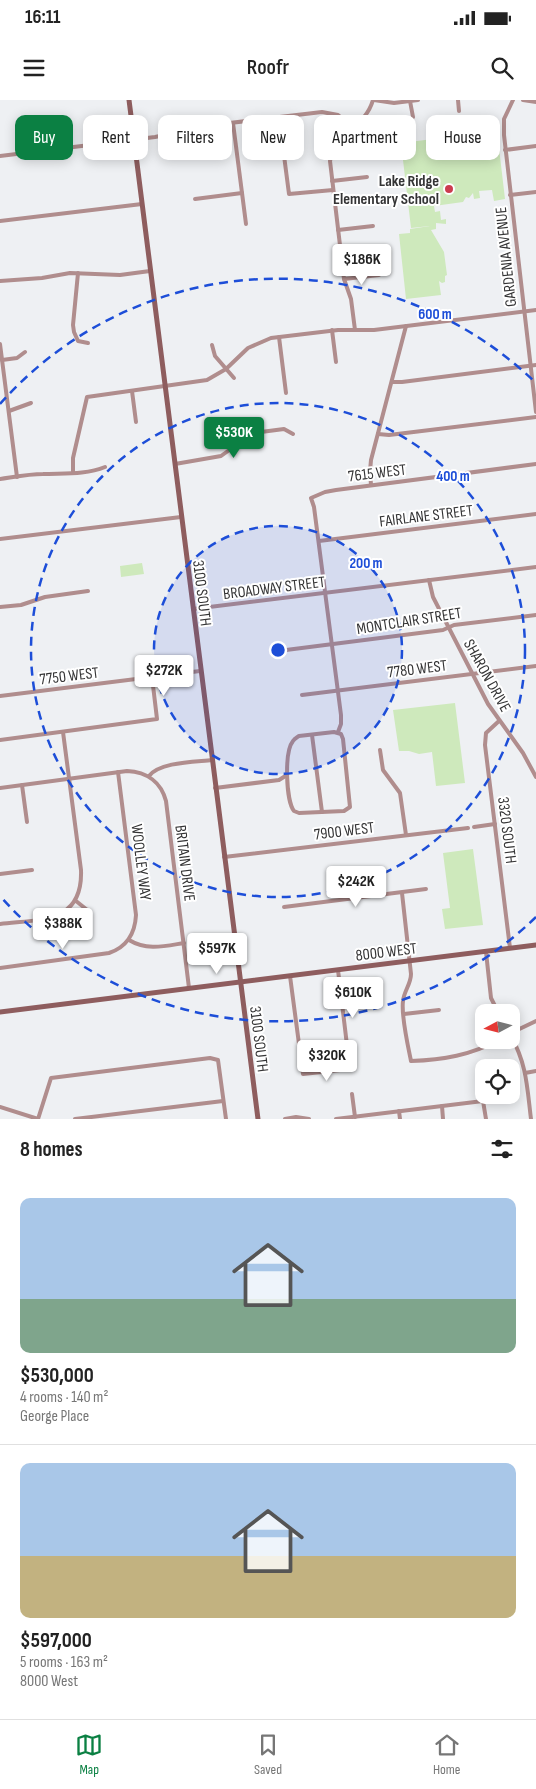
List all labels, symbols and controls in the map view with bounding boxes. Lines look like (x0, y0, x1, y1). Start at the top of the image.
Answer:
text: 16:11 (25, 6, 61, 29)
icon: menu (20, 54, 48, 82)
text: Roofr (247, 54, 289, 81)
icon: search (488, 54, 516, 82)
chip: Buy (15, 115, 73, 160)
chip: Rent (83, 115, 148, 160)
chip: Filters (158, 115, 232, 160)
chip: New (242, 115, 304, 160)
chip: Apartment (314, 115, 416, 160)
chip: House (426, 115, 500, 160)
place label: Lake Ridge Elementary School (333, 172, 439, 209)
marker: Lake Ridge Elementary School (443, 183, 455, 195)
street label: GARDENIA AVENUE (492, 206, 521, 308)
pin: $186K (327, 244, 397, 286)
text: $186K (343, 250, 381, 269)
text: 600 m (418, 305, 452, 324)
pin: $530K (199, 416, 269, 459)
text: $530K (215, 423, 253, 442)
street label: 7615 WEST (347, 460, 408, 486)
text: 400 m (436, 467, 470, 486)
street label: FAIRLANE STREET (378, 501, 474, 532)
text: 200 m (349, 554, 383, 573)
street label: 3100 SOUTH (188, 559, 215, 627)
street label: BROADWAY STREET (222, 573, 327, 604)
street label: MONTCLAIR STREET (355, 604, 464, 639)
street label: SHARON DRIVE (459, 636, 514, 715)
centre of rings (269, 641, 287, 659)
pin: $272K (129, 654, 199, 697)
street label: 7780 WEST (386, 656, 448, 683)
text: $272K (145, 661, 183, 680)
street label: 7750 WEST (39, 663, 100, 690)
street label: 3320 SOUTH (493, 796, 520, 865)
street label: 7900 WEST (313, 818, 376, 845)
street label: WOOLLEY WAY (126, 823, 155, 902)
street label: BRITAIN DRIVE (170, 824, 199, 902)
pin: $242K (321, 866, 391, 908)
text: $242K (337, 872, 375, 891)
pin: $388K (28, 908, 98, 950)
text: $388K (44, 914, 82, 933)
pin: $597K (182, 932, 252, 975)
text: $597K (198, 939, 236, 958)
street label: 8000 WEST (355, 939, 418, 966)
pin: $610K (318, 976, 388, 1019)
text: $610K (334, 983, 372, 1002)
north arrow (475, 1004, 520, 1049)
map controls (475, 1004, 520, 1104)
street label: 3100 SOUTH (245, 1005, 272, 1073)
pin: $320K (292, 1040, 362, 1082)
text: $320K (308, 1046, 346, 1065)
button: locate (475, 1059, 520, 1104)
icon: filters (488, 1135, 516, 1163)
text: 8 homes (20, 1137, 83, 1162)
icon: home (223, 1230, 313, 1320)
text: $530,000 (20, 1363, 94, 1388)
text: 4 rooms · 140 m² (20, 1388, 108, 1407)
text: George Place (20, 1407, 89, 1426)
icon: home (223, 1496, 313, 1586)
text: $597,000 (20, 1628, 92, 1653)
text: 5 rooms · 163 m² (20, 1653, 108, 1672)
text: 8000 West (20, 1672, 78, 1691)
tab: Map (75, 1731, 103, 1778)
tab: Saved (254, 1731, 282, 1778)
tab: Home (433, 1731, 461, 1778)

